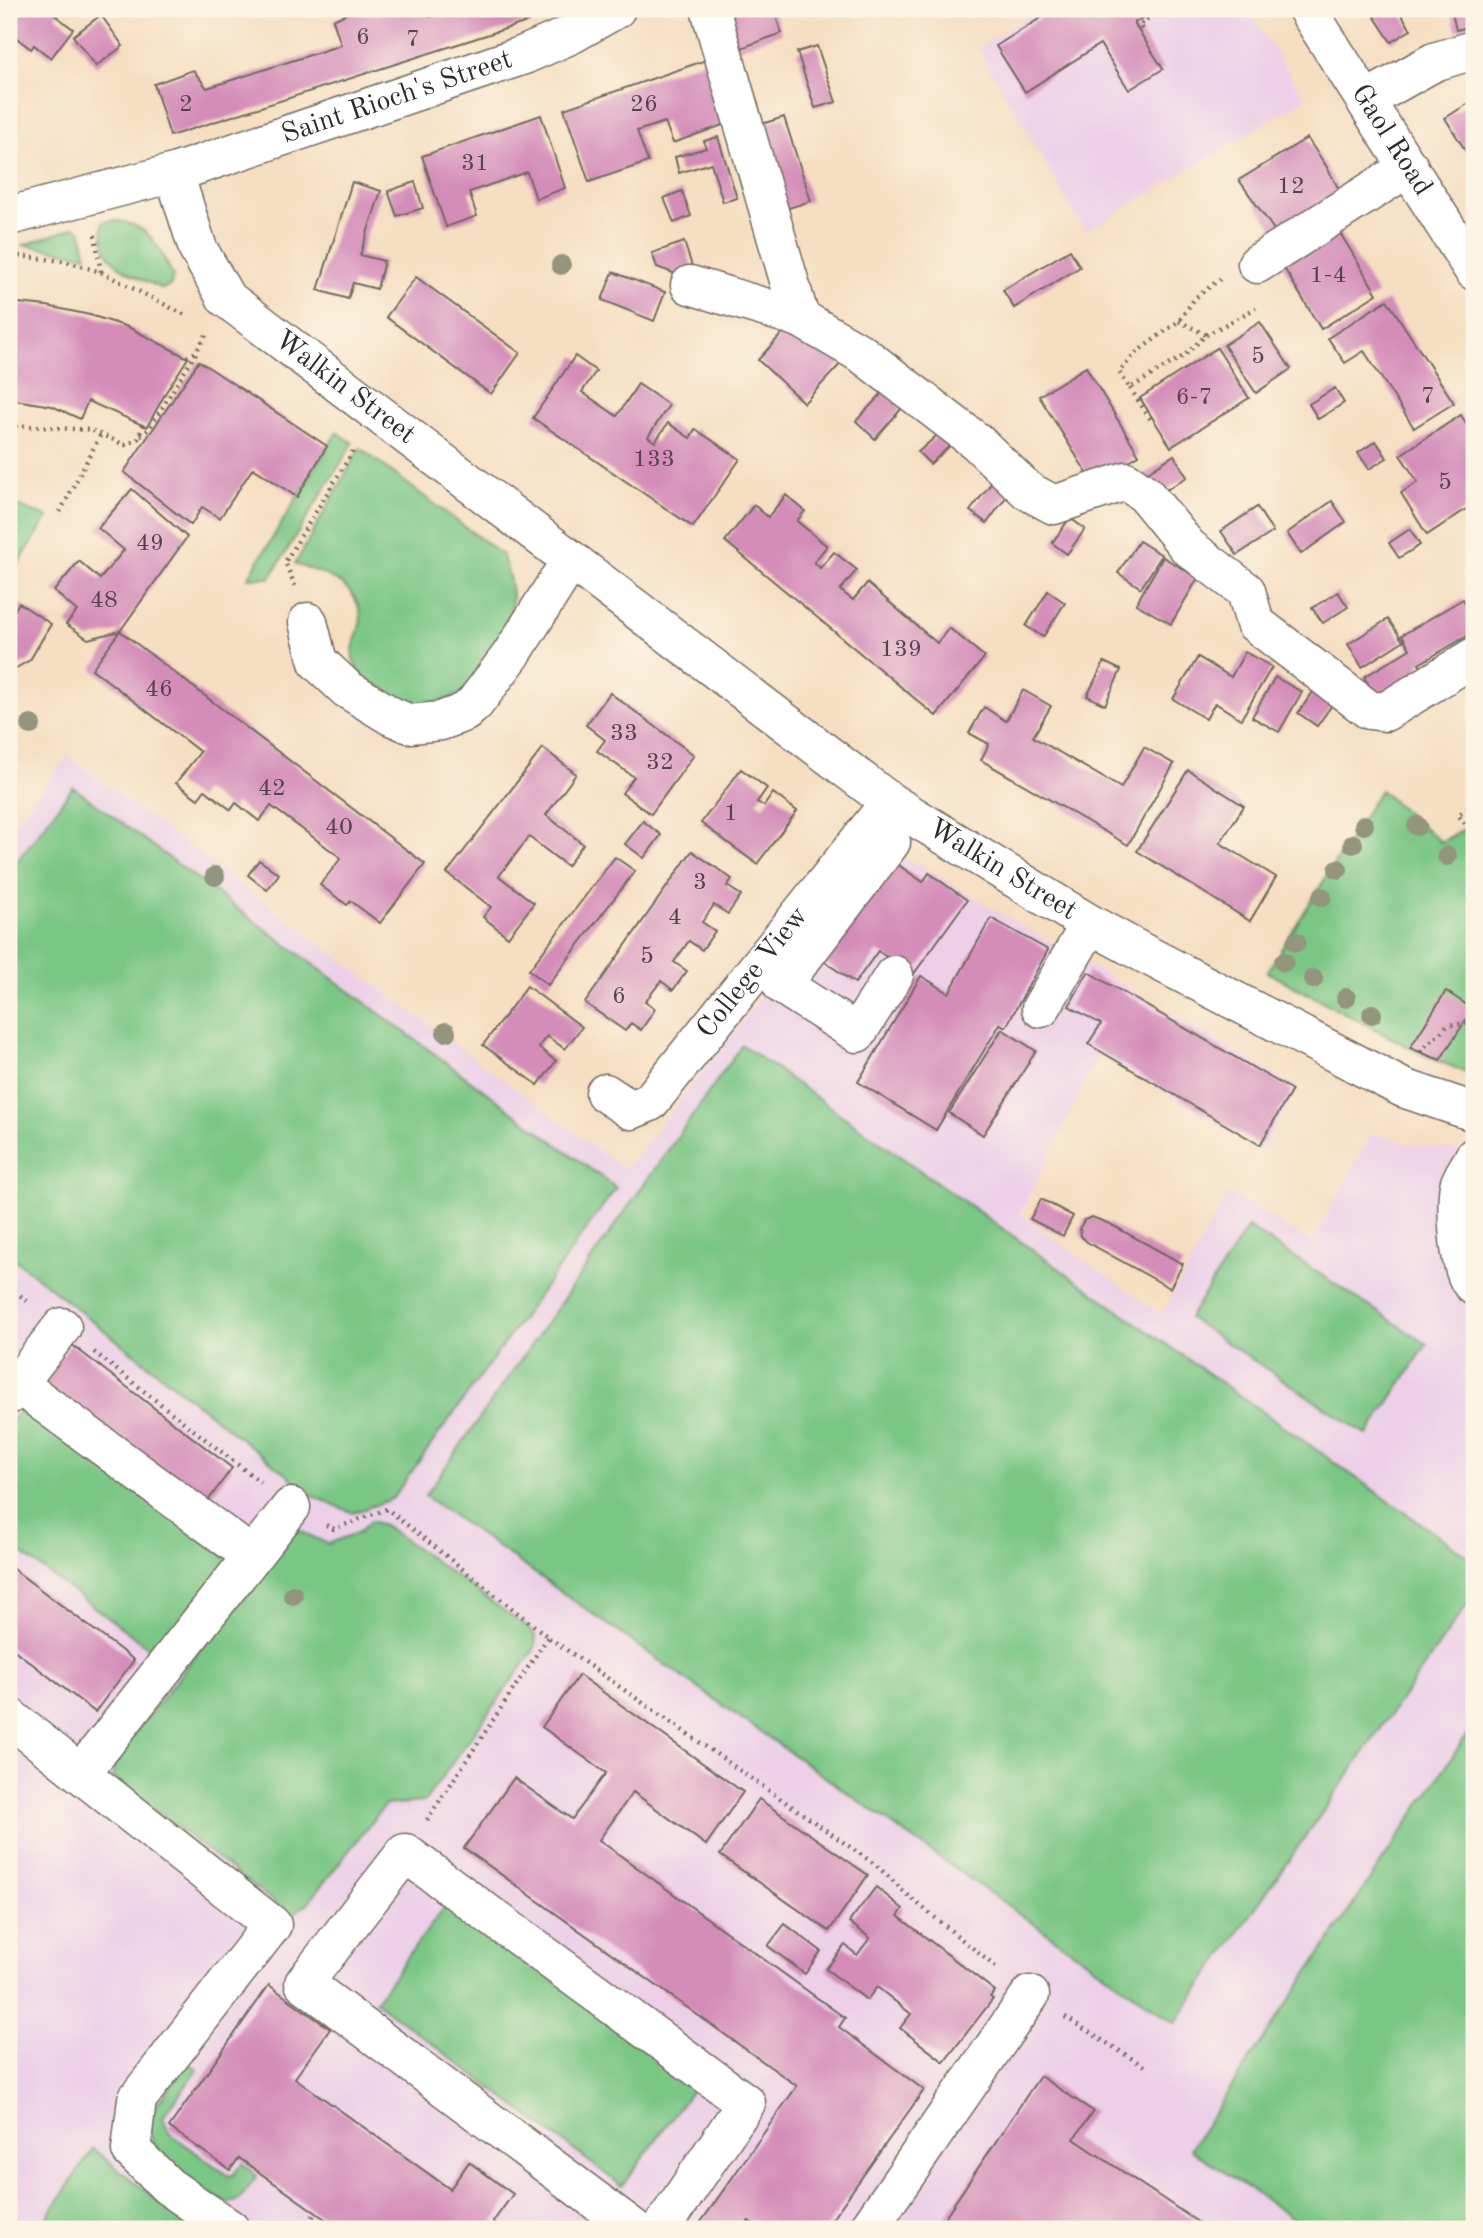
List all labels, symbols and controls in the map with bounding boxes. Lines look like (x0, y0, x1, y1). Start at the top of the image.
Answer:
house number: 6 (356, 26, 370, 50)
house number: 7 (406, 28, 420, 52)
street label: Saint Rioch's Street (278, 46, 516, 150)
street label: Gaol Road (1345, 80, 1436, 201)
house number: 2 (179, 93, 193, 117)
house number: 26 (630, 93, 658, 117)
house number: 31 (461, 152, 489, 176)
house number: 12 (1277, 175, 1305, 199)
house number: 1-4 (1310, 264, 1346, 288)
street label: Walkin Street (269, 326, 420, 450)
house number: 5 (1251, 345, 1265, 369)
house number: 7 (1421, 385, 1435, 409)
house number: 6-7 (1176, 386, 1212, 410)
house number: 133 (633, 448, 675, 472)
house number: 5 (1438, 471, 1452, 495)
house number: 49 (136, 532, 164, 556)
house number: 48 (90, 589, 118, 613)
house number: 139 (880, 638, 922, 662)
house number: 46 (145, 678, 173, 702)
house number: 33 (610, 722, 638, 746)
house number: 32 (646, 751, 674, 775)
house number: 42 (258, 777, 286, 801)
house number: 1 (724, 802, 738, 826)
street label: Walkin Street (923, 815, 1081, 926)
house number: 40 (325, 816, 353, 840)
house number: 3 (693, 871, 707, 895)
street label: College View (693, 902, 814, 1044)
house number: 4 (668, 906, 682, 930)
house number: 5 (640, 945, 654, 969)
house number: 6 (612, 985, 626, 1009)

